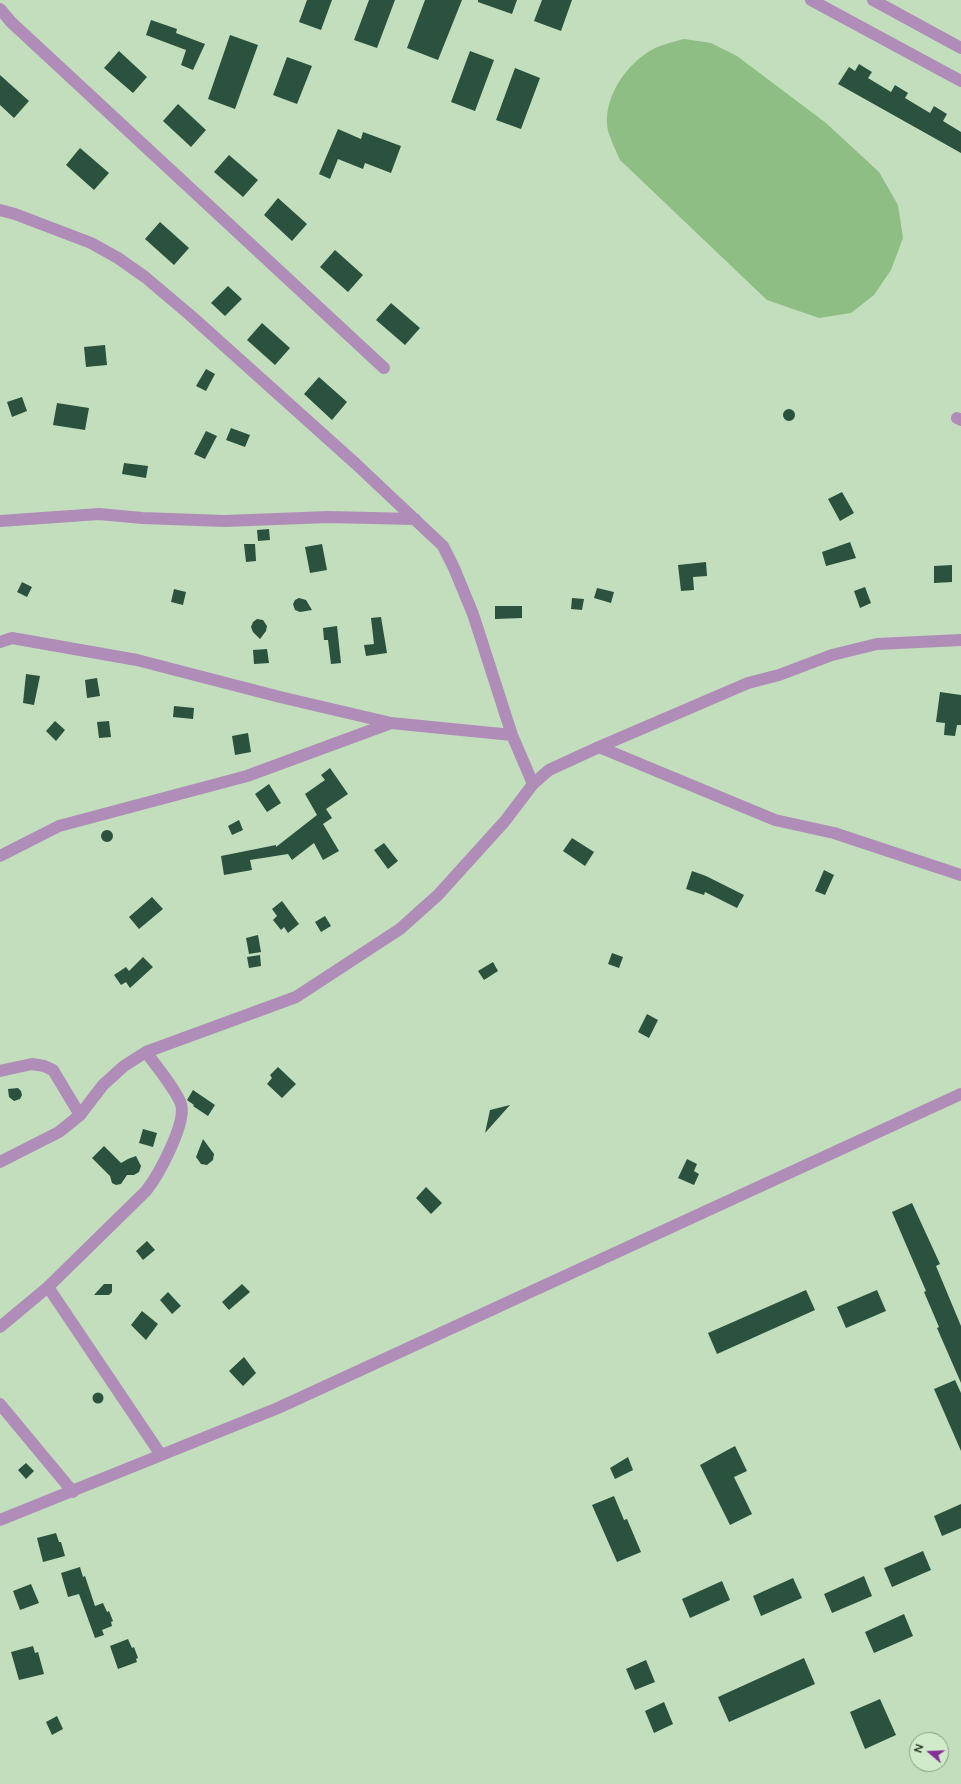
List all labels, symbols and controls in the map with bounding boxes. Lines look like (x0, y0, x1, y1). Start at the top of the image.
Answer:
north arrow (909, 1732, 949, 1772)
text: N (911, 1742, 926, 1754)

